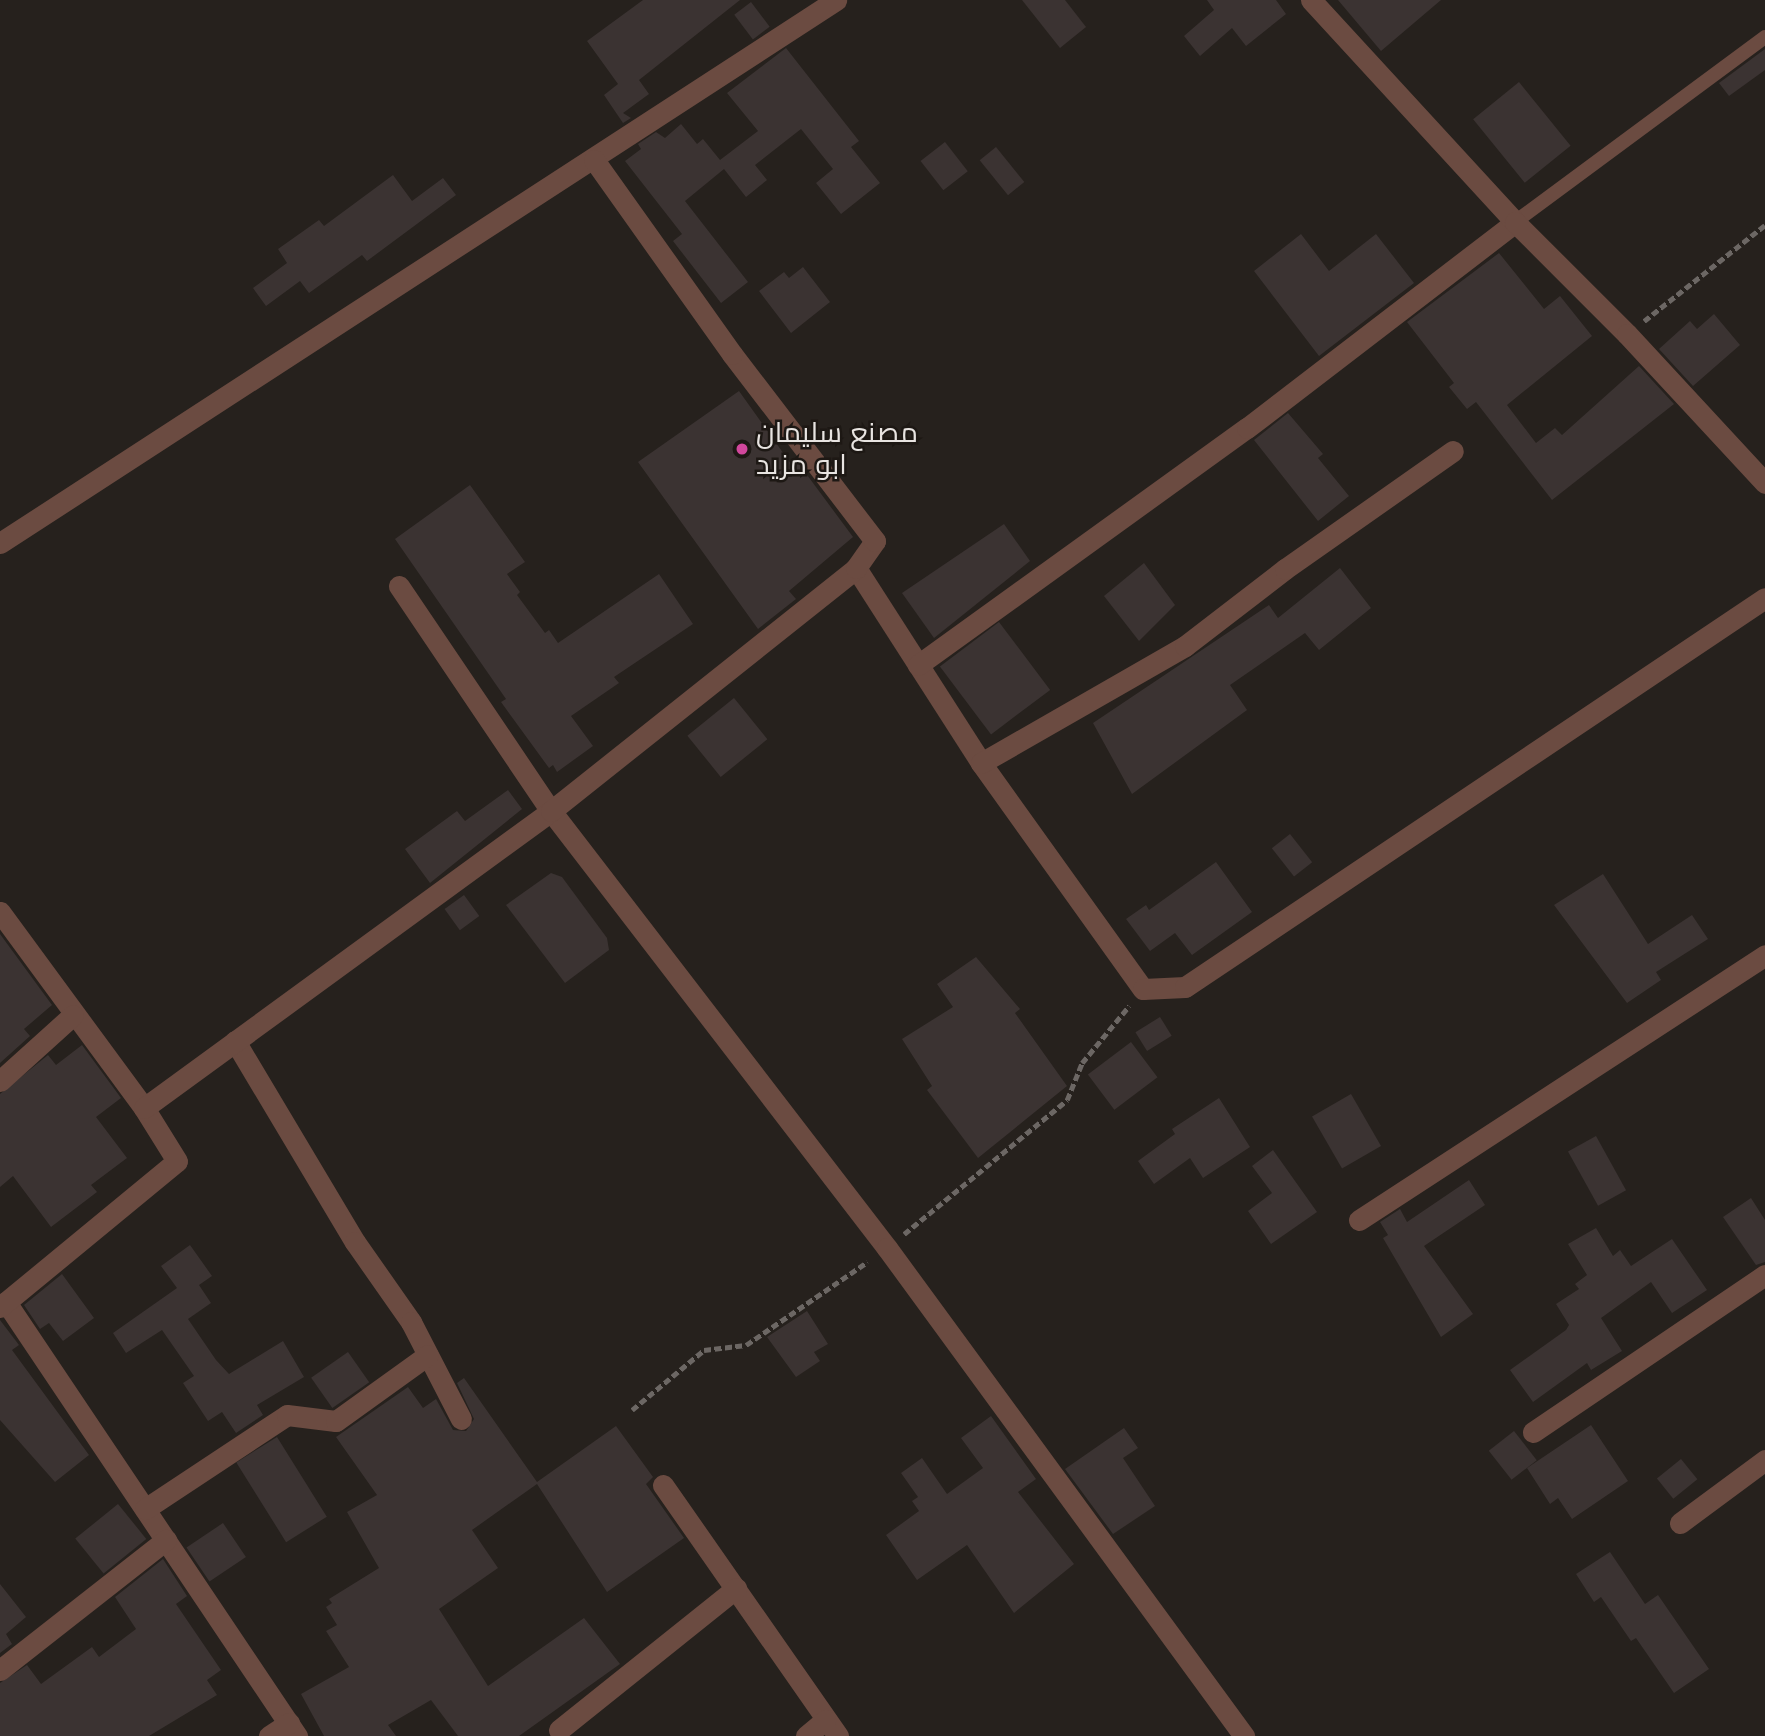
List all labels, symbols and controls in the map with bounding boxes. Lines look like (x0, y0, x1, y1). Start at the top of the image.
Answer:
place label: مصنع سليمان ابو مزيد (756, 416, 918, 482)
marker: مصنع سليمان ابو مزيد (734, 441, 750, 457)

